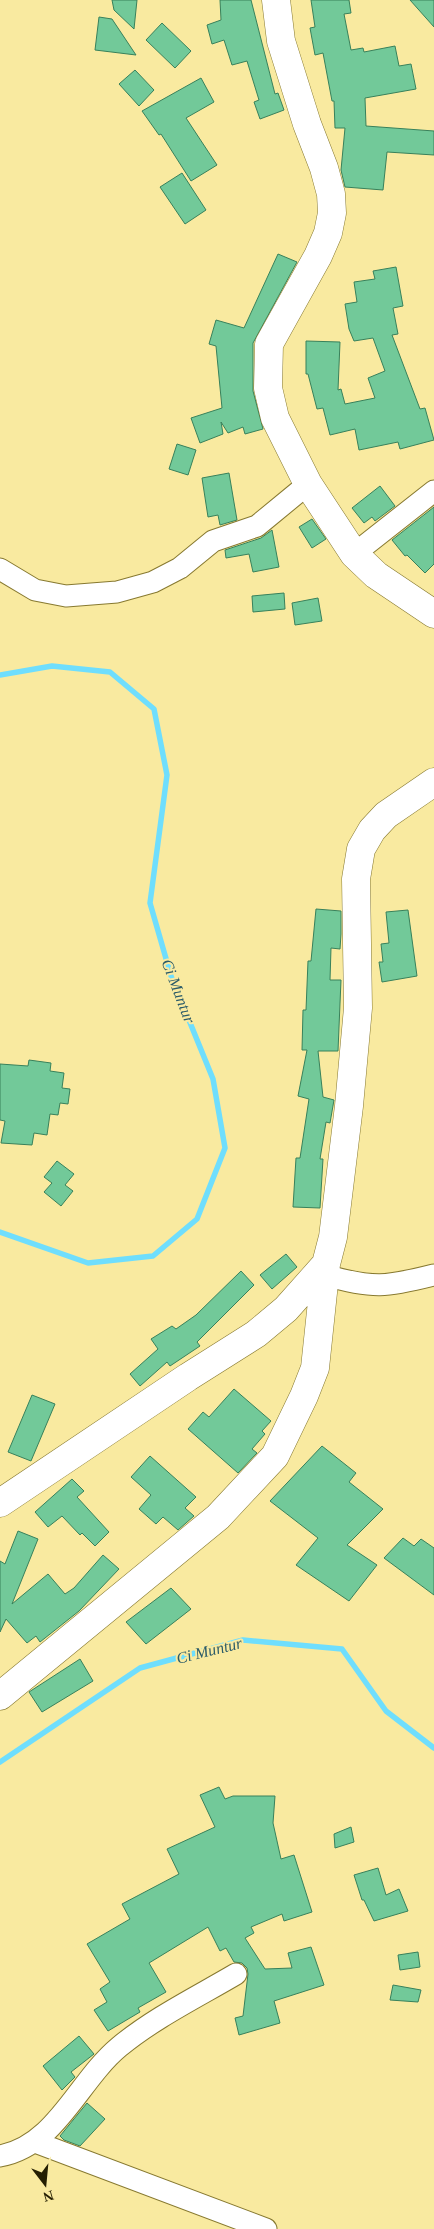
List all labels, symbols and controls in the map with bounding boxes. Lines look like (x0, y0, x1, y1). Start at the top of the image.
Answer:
water label: Ci Muntur (159, 957, 199, 1026)
water label: Ci Muntur (174, 1634, 244, 1667)
north arrow (20, 2159, 70, 2209)
text: N (42, 2187, 55, 2205)

